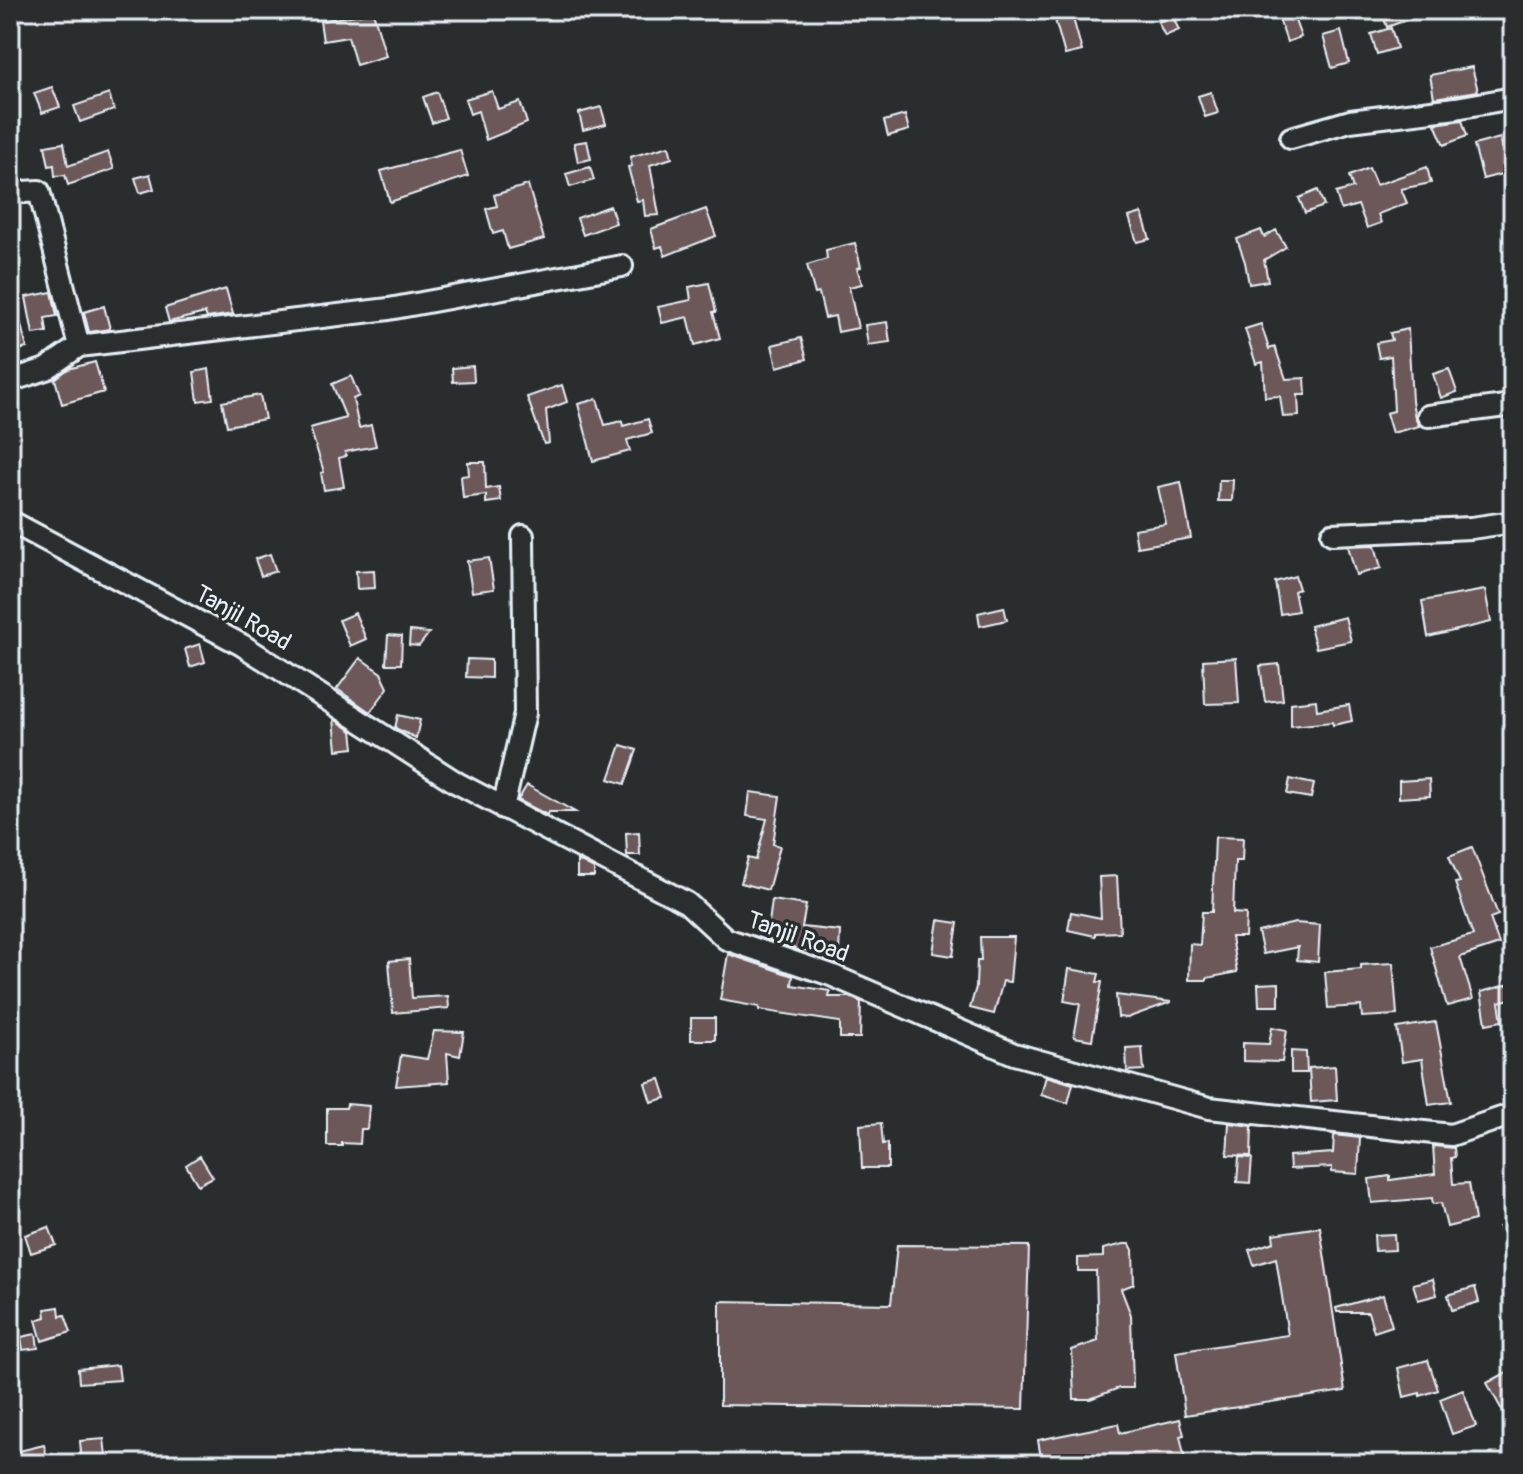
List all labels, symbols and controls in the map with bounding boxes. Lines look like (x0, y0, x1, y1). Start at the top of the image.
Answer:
street label: Tanjil Road (190, 579, 296, 657)
street label: Tanjil Road (743, 905, 853, 969)

